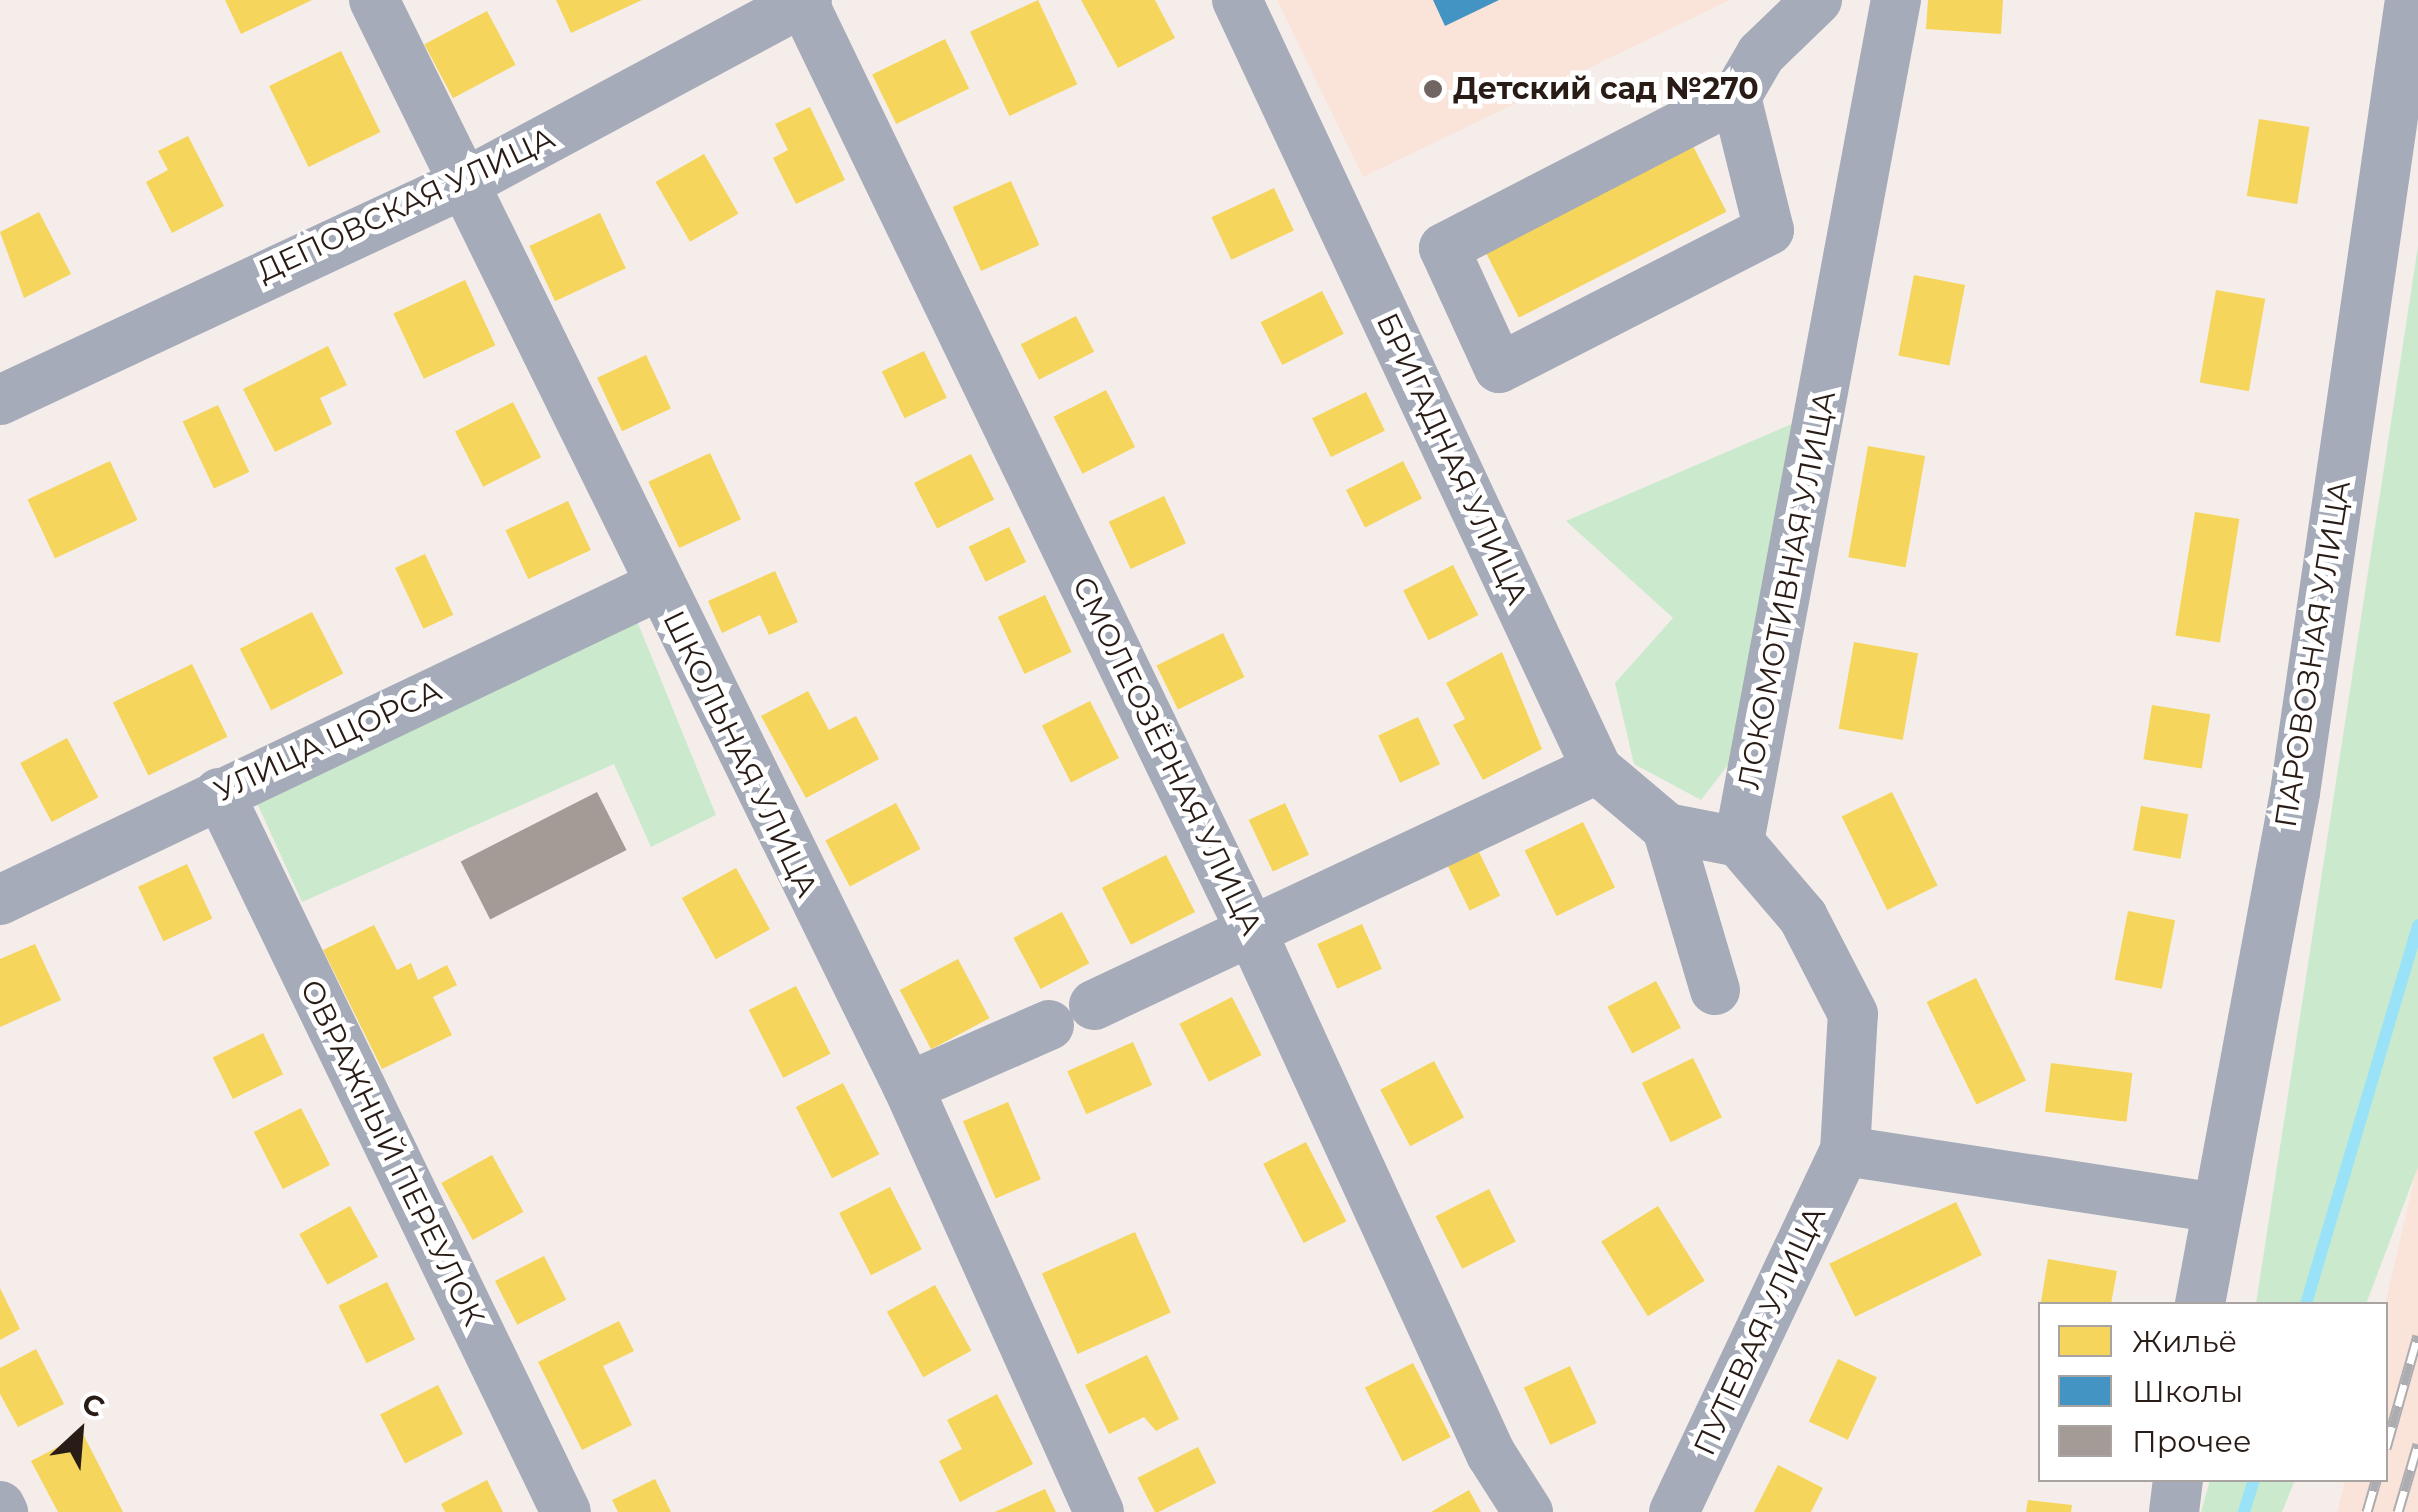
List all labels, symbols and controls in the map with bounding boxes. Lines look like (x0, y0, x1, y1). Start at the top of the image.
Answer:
place label: Детский сад №270 (1453, 71, 1759, 107)
marker: Детский сад №270 (1422, 78, 1444, 100)
street label: ДЕПОВСКАЯ УЛИЦА (251, 120, 561, 290)
street label: БРИГАДНАЯ УЛИЦА (1369, 307, 1535, 611)
street label: ЛОКОМОТИВНАЯ УЛИЦА (1731, 388, 1843, 792)
street label: ПАРОВОЗНАЯ УЛИЦА (2268, 478, 2358, 830)
street label: СМОЛЕОЗЁРНАЯ УЛИЦА (1065, 571, 1269, 941)
street label: ШКОЛЬНАЯ УЛИЦА (655, 605, 825, 903)
street label: УЛИЦА ЩОРСА (209, 673, 447, 809)
street label: ОВРАЖНЫЙ ПЕРЕУЛОК (292, 974, 492, 1332)
street label: ПУТЕВАЯ УЛИЦА (1687, 1201, 1833, 1461)
legend (2038, 1302, 2388, 1482)
text: Жильё (2132, 1323, 2237, 1360)
text: Школы (2132, 1373, 2243, 1410)
north arrow (30, 1382, 130, 1482)
text: С (77, 1385, 110, 1425)
text: Прочее (2132, 1423, 2251, 1460)

